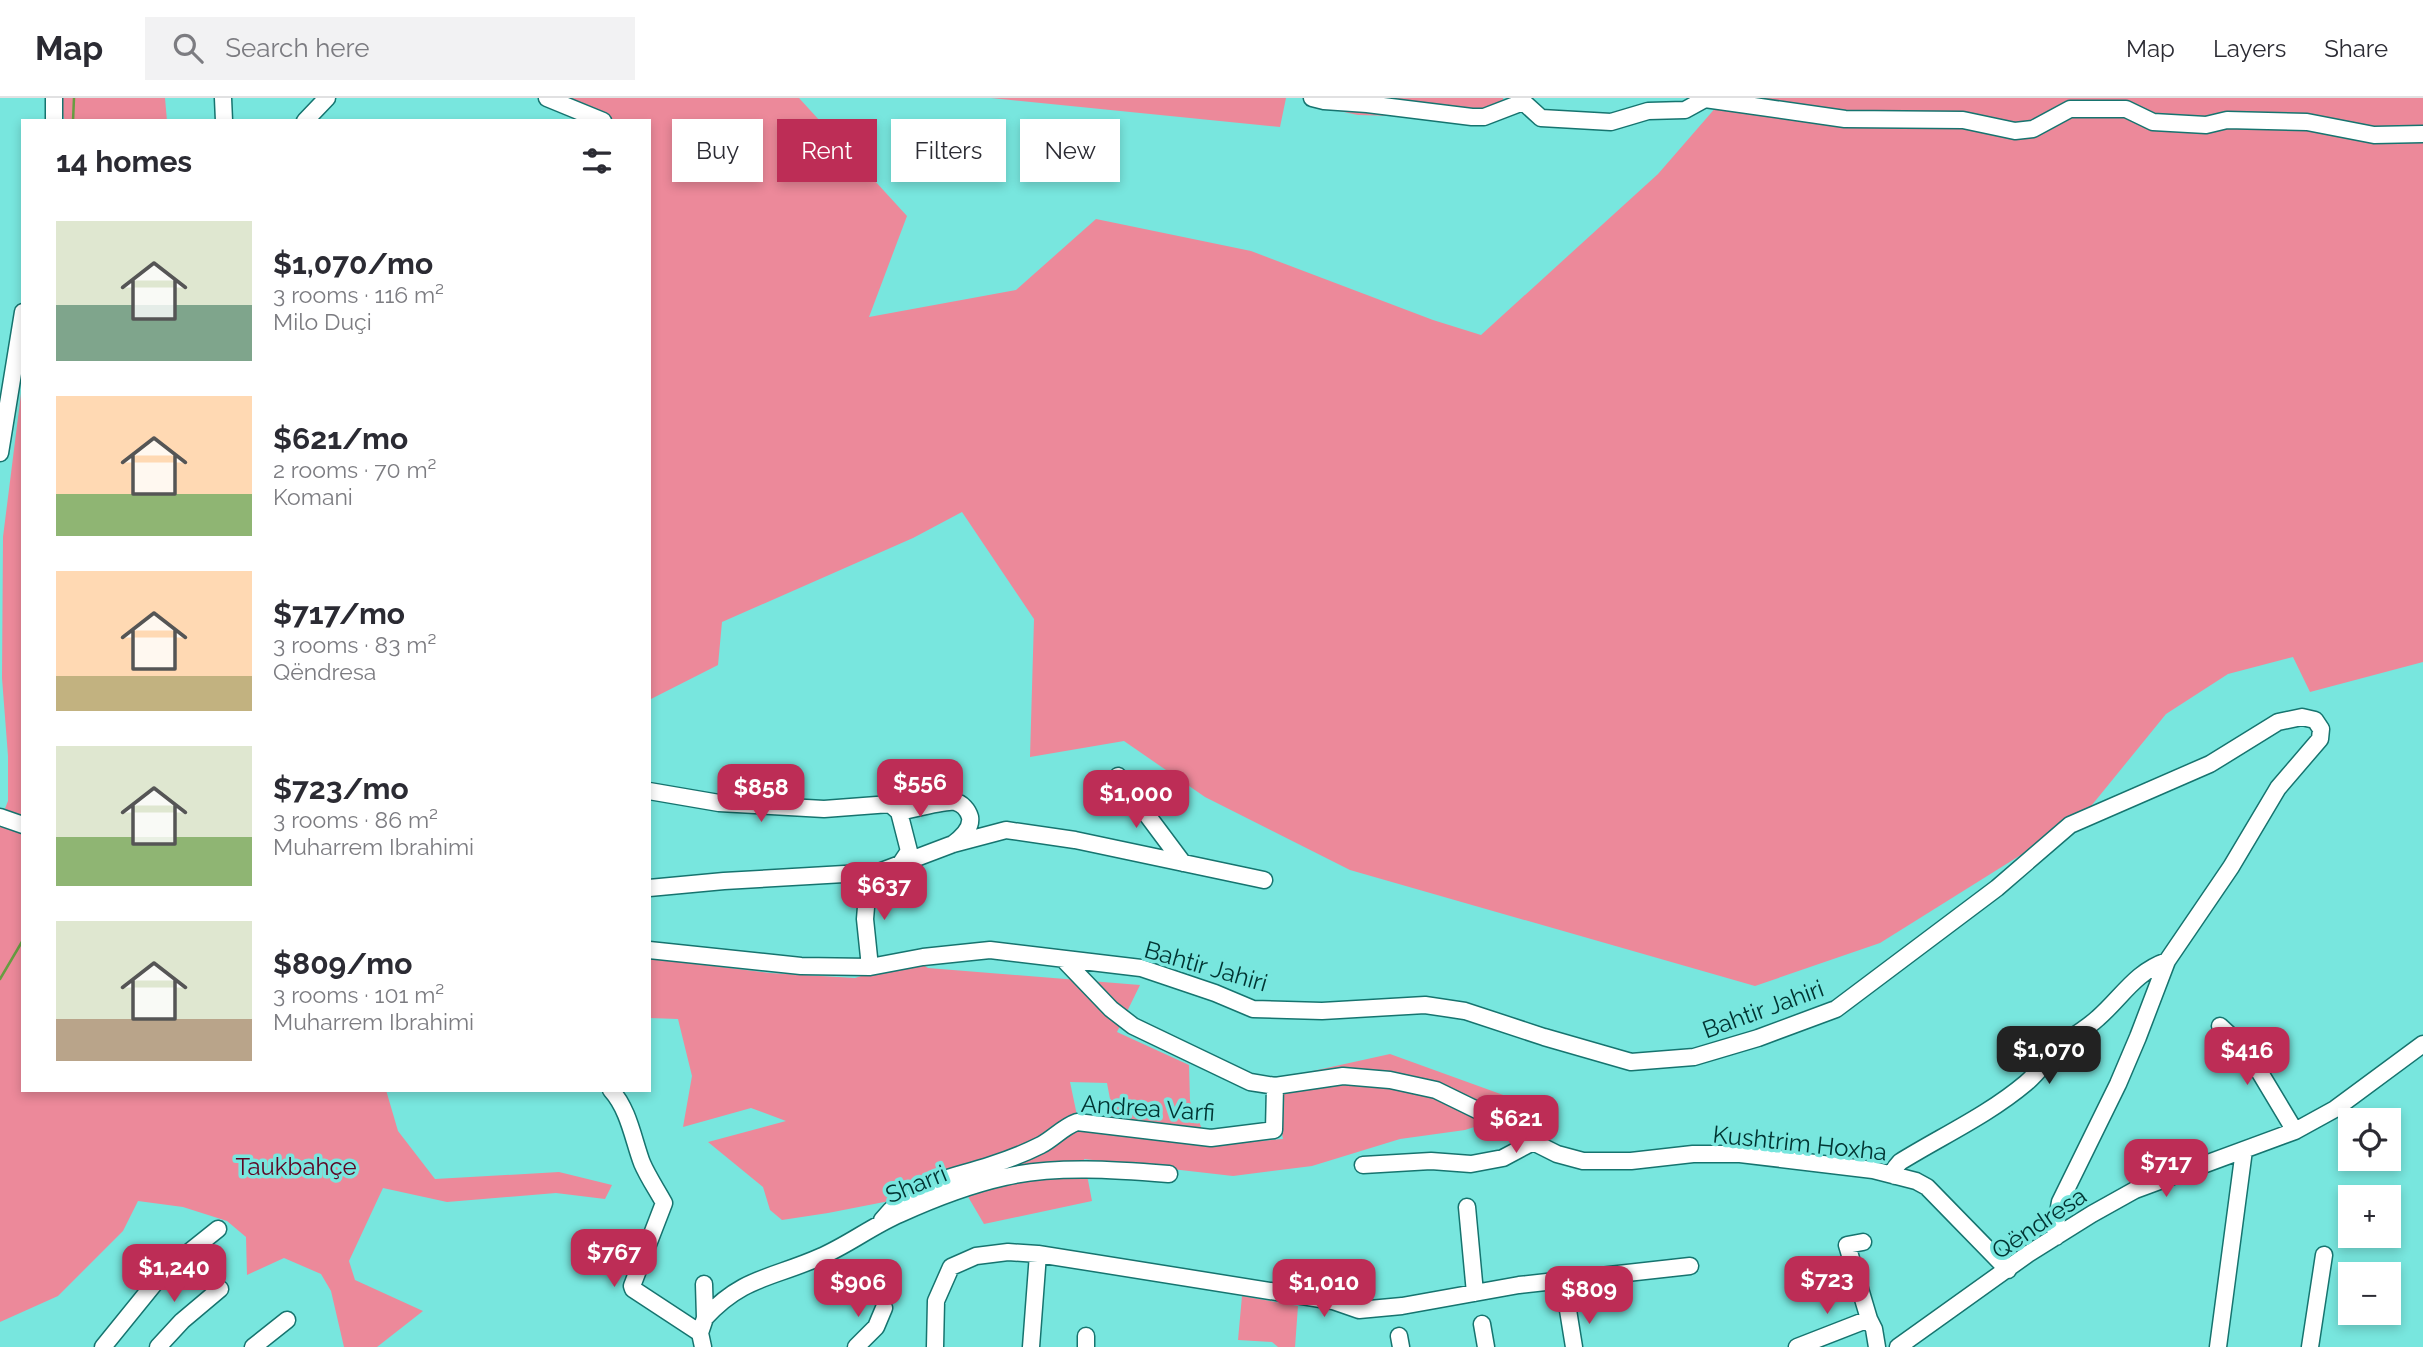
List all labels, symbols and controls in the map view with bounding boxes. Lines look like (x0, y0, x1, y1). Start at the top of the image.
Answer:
search box (145, 17, 635, 80)
text: Map (35, 29, 103, 68)
icon: search (169, 29, 207, 67)
text: Search here (225, 33, 370, 63)
text: Map (2126, 34, 2175, 63)
text: Layers (2213, 34, 2286, 63)
text: Share (2324, 34, 2388, 63)
chip: Buy (672, 119, 763, 182)
chip: Rent (777, 119, 877, 182)
chip: Filters (891, 119, 1006, 182)
chip: New (1020, 119, 1120, 182)
icon: filters (578, 142, 616, 180)
text: 14 homes (56, 144, 192, 179)
text: $1,070/mo (273, 246, 433, 281)
icon: home (112, 249, 196, 333)
text: 3 rooms · 116 m² (273, 281, 444, 308)
text: Milo Duçi (273, 308, 372, 335)
text: $621/mo (273, 421, 408, 456)
icon: home (112, 424, 196, 508)
text: 2 rooms · 70 m² (273, 456, 436, 483)
text: Komani (273, 483, 353, 510)
text: $717/mo (273, 596, 405, 631)
icon: home (112, 599, 196, 683)
text: 3 rooms · 83 m² (273, 631, 436, 658)
text: Qëndresa (273, 658, 376, 685)
pin: $556 (879, 760, 961, 819)
pin: $858 (720, 764, 802, 824)
text: $556 (893, 768, 947, 795)
pin: $1,000 (1079, 770, 1193, 830)
text: $723/mo (273, 771, 409, 806)
text: $858 (733, 773, 789, 800)
icon: home (112, 774, 196, 858)
text: $1,000 (1099, 779, 1173, 806)
text: 3 rooms · 86 m² (273, 806, 438, 833)
text: Muharrem Ibrahimi (273, 833, 474, 860)
pin: $637 (843, 862, 925, 922)
text: $637 (857, 871, 911, 898)
street label: Bahtir Jahiri (1141, 935, 1271, 997)
text: $809/mo (273, 946, 412, 981)
icon: home (112, 949, 196, 1033)
street label: Bahtir Jahiri (1698, 974, 1828, 1044)
text: 3 rooms · 101 m² (273, 981, 444, 1008)
text: Muharrem Ibrahimi (273, 1008, 474, 1035)
pin: $1,070 (1992, 1026, 2106, 1086)
pin: $416 (2206, 1028, 2288, 1087)
text: $1,070 (2013, 1035, 2085, 1062)
text: $416 (2220, 1036, 2274, 1063)
street label: Andrea Varfi (1080, 1089, 1216, 1127)
pin: $621 (1475, 1096, 1557, 1155)
text: $621 (1490, 1104, 1542, 1131)
map controls (2338, 1108, 2401, 1325)
button: locate (2338, 1108, 2401, 1171)
street label: Kushtrim Hoxha (1711, 1119, 1889, 1167)
pin: $717 (2125, 1140, 2207, 1199)
text: $717 (2140, 1148, 2192, 1175)
park label: Taukbahçe (235, 1152, 357, 1181)
street label: Sharri (881, 1159, 951, 1209)
street label: Qëndresa (1986, 1181, 2092, 1265)
button: + (2338, 1185, 2401, 1248)
pin: $767 (573, 1230, 655, 1289)
text: $767 (587, 1238, 641, 1265)
pin: $1,240 (117, 1244, 231, 1304)
text: $1,240 (138, 1253, 210, 1280)
pin: $723 (1786, 1256, 1868, 1316)
pin: $906 (817, 1260, 899, 1319)
pin: $1,010 (1267, 1260, 1381, 1319)
button: − (2338, 1262, 2401, 1325)
text: $723 (1800, 1265, 1854, 1292)
pin: $809 (1548, 1266, 1630, 1326)
text: $906 (830, 1268, 886, 1295)
text: $1,010 (1289, 1268, 1359, 1295)
text: $809 (1561, 1275, 1617, 1302)

